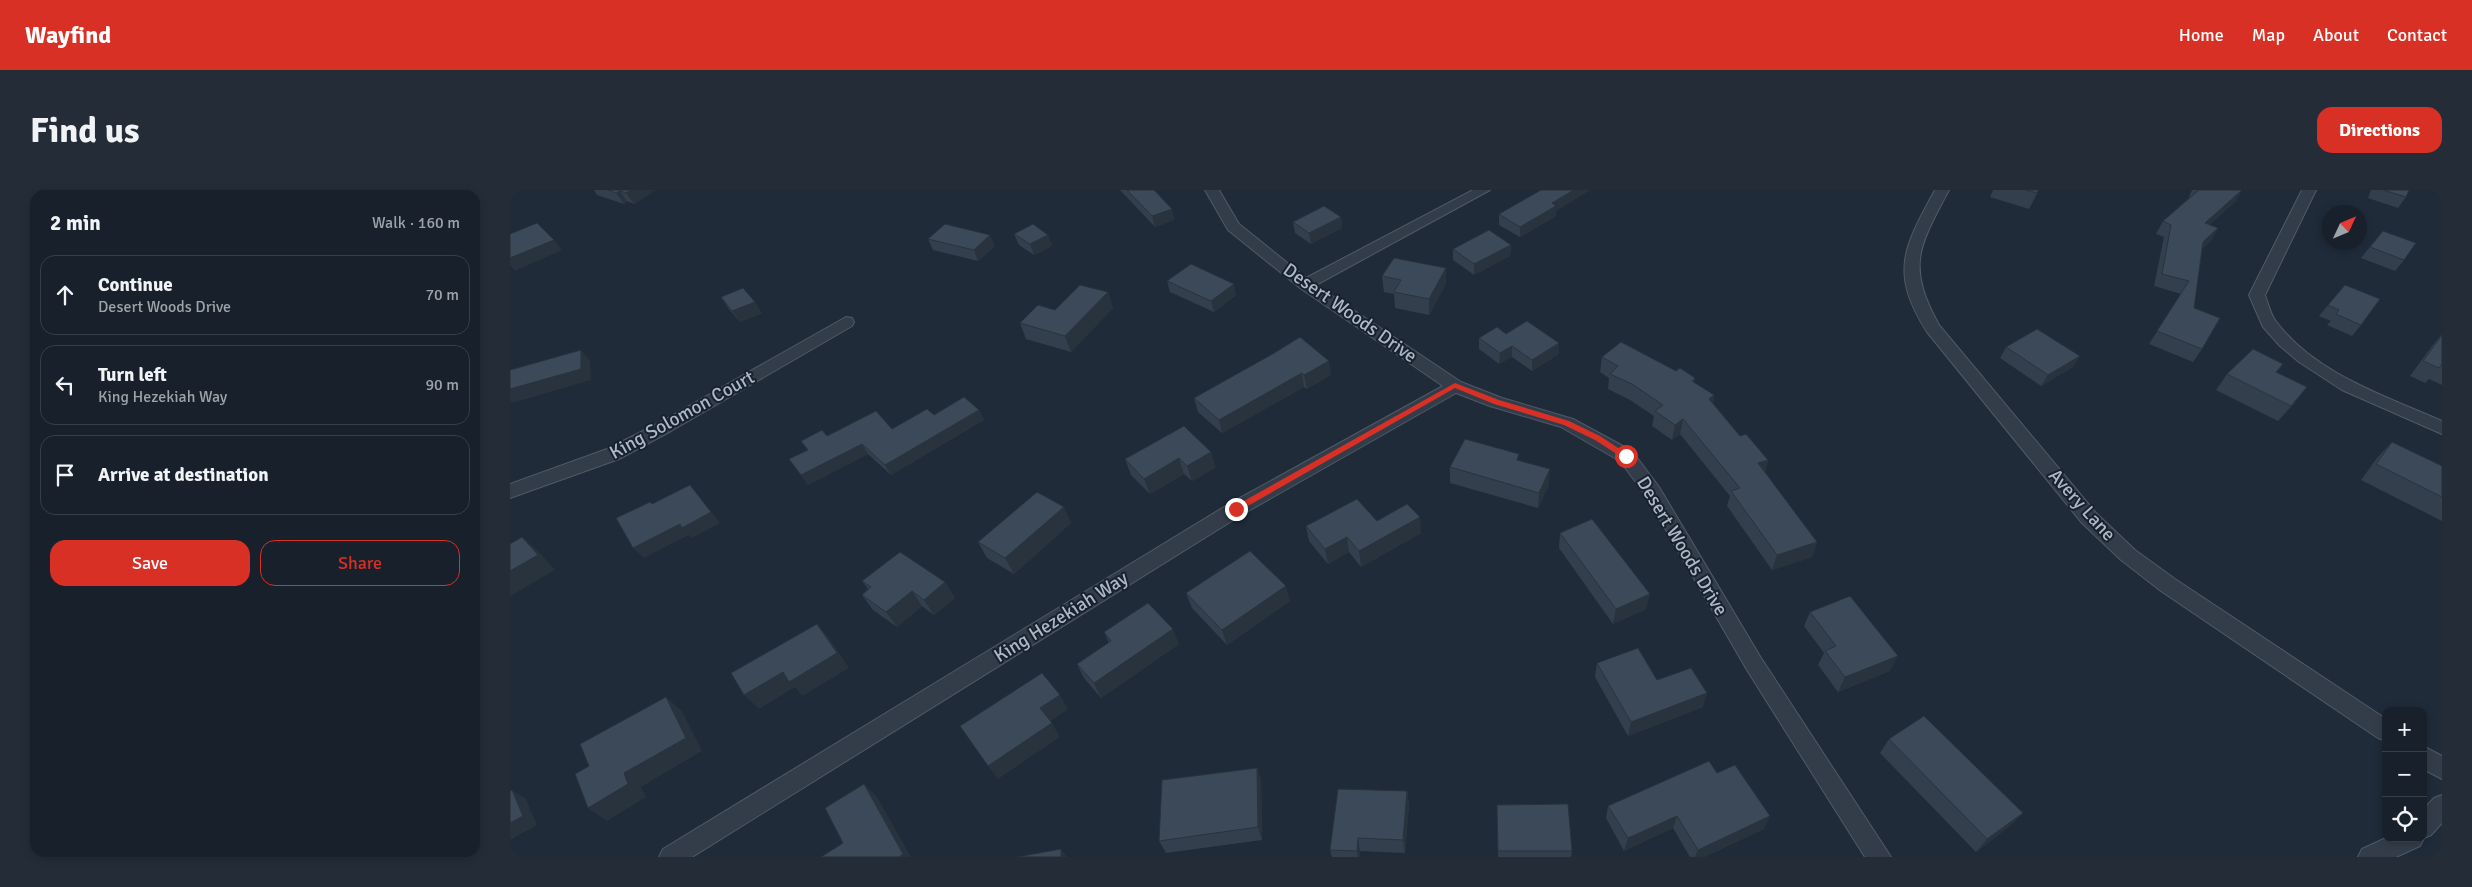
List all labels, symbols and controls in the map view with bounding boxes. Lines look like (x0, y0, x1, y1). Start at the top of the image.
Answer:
text: Wayfind (25, 20, 111, 50)
text: Home (2179, 24, 2224, 46)
text: Map (2252, 24, 2285, 46)
text: About (2313, 24, 2359, 46)
text: Contact (2387, 24, 2447, 46)
button: Directions (2317, 107, 2442, 153)
text: Find us (30, 109, 140, 152)
north arrow (2322, 205, 2367, 250)
text: 2 min (50, 210, 101, 236)
text: Walk · 160 m (372, 213, 460, 233)
street label: Desert Woods Drive (1278, 258, 1422, 368)
text: Continue (98, 273, 173, 297)
icon: ahead (51, 281, 79, 309)
text: 70 m (425, 285, 459, 305)
text: Desert Woods Drive (98, 297, 231, 317)
text: Turn left (98, 363, 167, 387)
street label: King Solomon Court (605, 365, 759, 465)
icon: left (51, 371, 79, 399)
text: 90 m (425, 375, 459, 395)
text: King Hezekiah Way (98, 387, 227, 407)
route start (1615, 445, 1638, 468)
icon: arrive (51, 461, 79, 489)
text: Arrive at destination (98, 463, 269, 487)
street label: Avery Lane (2043, 464, 2121, 546)
street label: Desert Woods Drive (1631, 472, 1733, 620)
route end (1225, 498, 1248, 521)
button: Save (50, 540, 250, 586)
button: Share (260, 540, 460, 586)
street label: King Hezekiah Way (990, 566, 1133, 668)
map controls (2382, 707, 2427, 842)
button: + (2382, 707, 2427, 752)
button: − (2382, 752, 2427, 797)
button: locate (2382, 797, 2427, 842)

